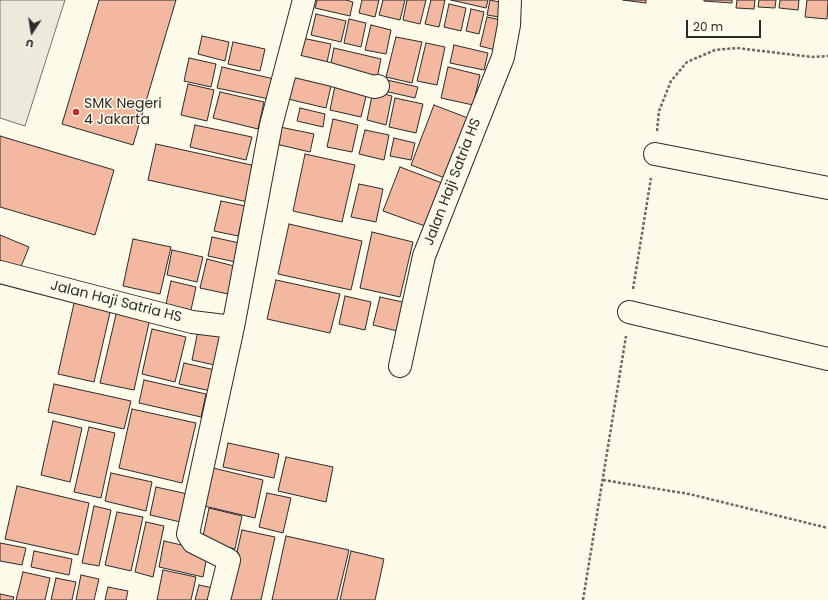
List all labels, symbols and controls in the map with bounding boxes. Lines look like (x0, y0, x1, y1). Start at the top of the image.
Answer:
north arrow (12, 12, 52, 52)
scale bar (688, 12, 763, 38)
text: 20 m (693, 18, 723, 35)
text: U (24, 35, 35, 52)
place label: SMK Negeri 4 Jakarta (84, 96, 162, 128)
marker: SMK Negeri 4 Jakarta (71, 107, 81, 117)
street label: Jalan Haji Satria HS (421, 116, 485, 248)
street label: Jalan Haji Satria HS (49, 278, 183, 326)

